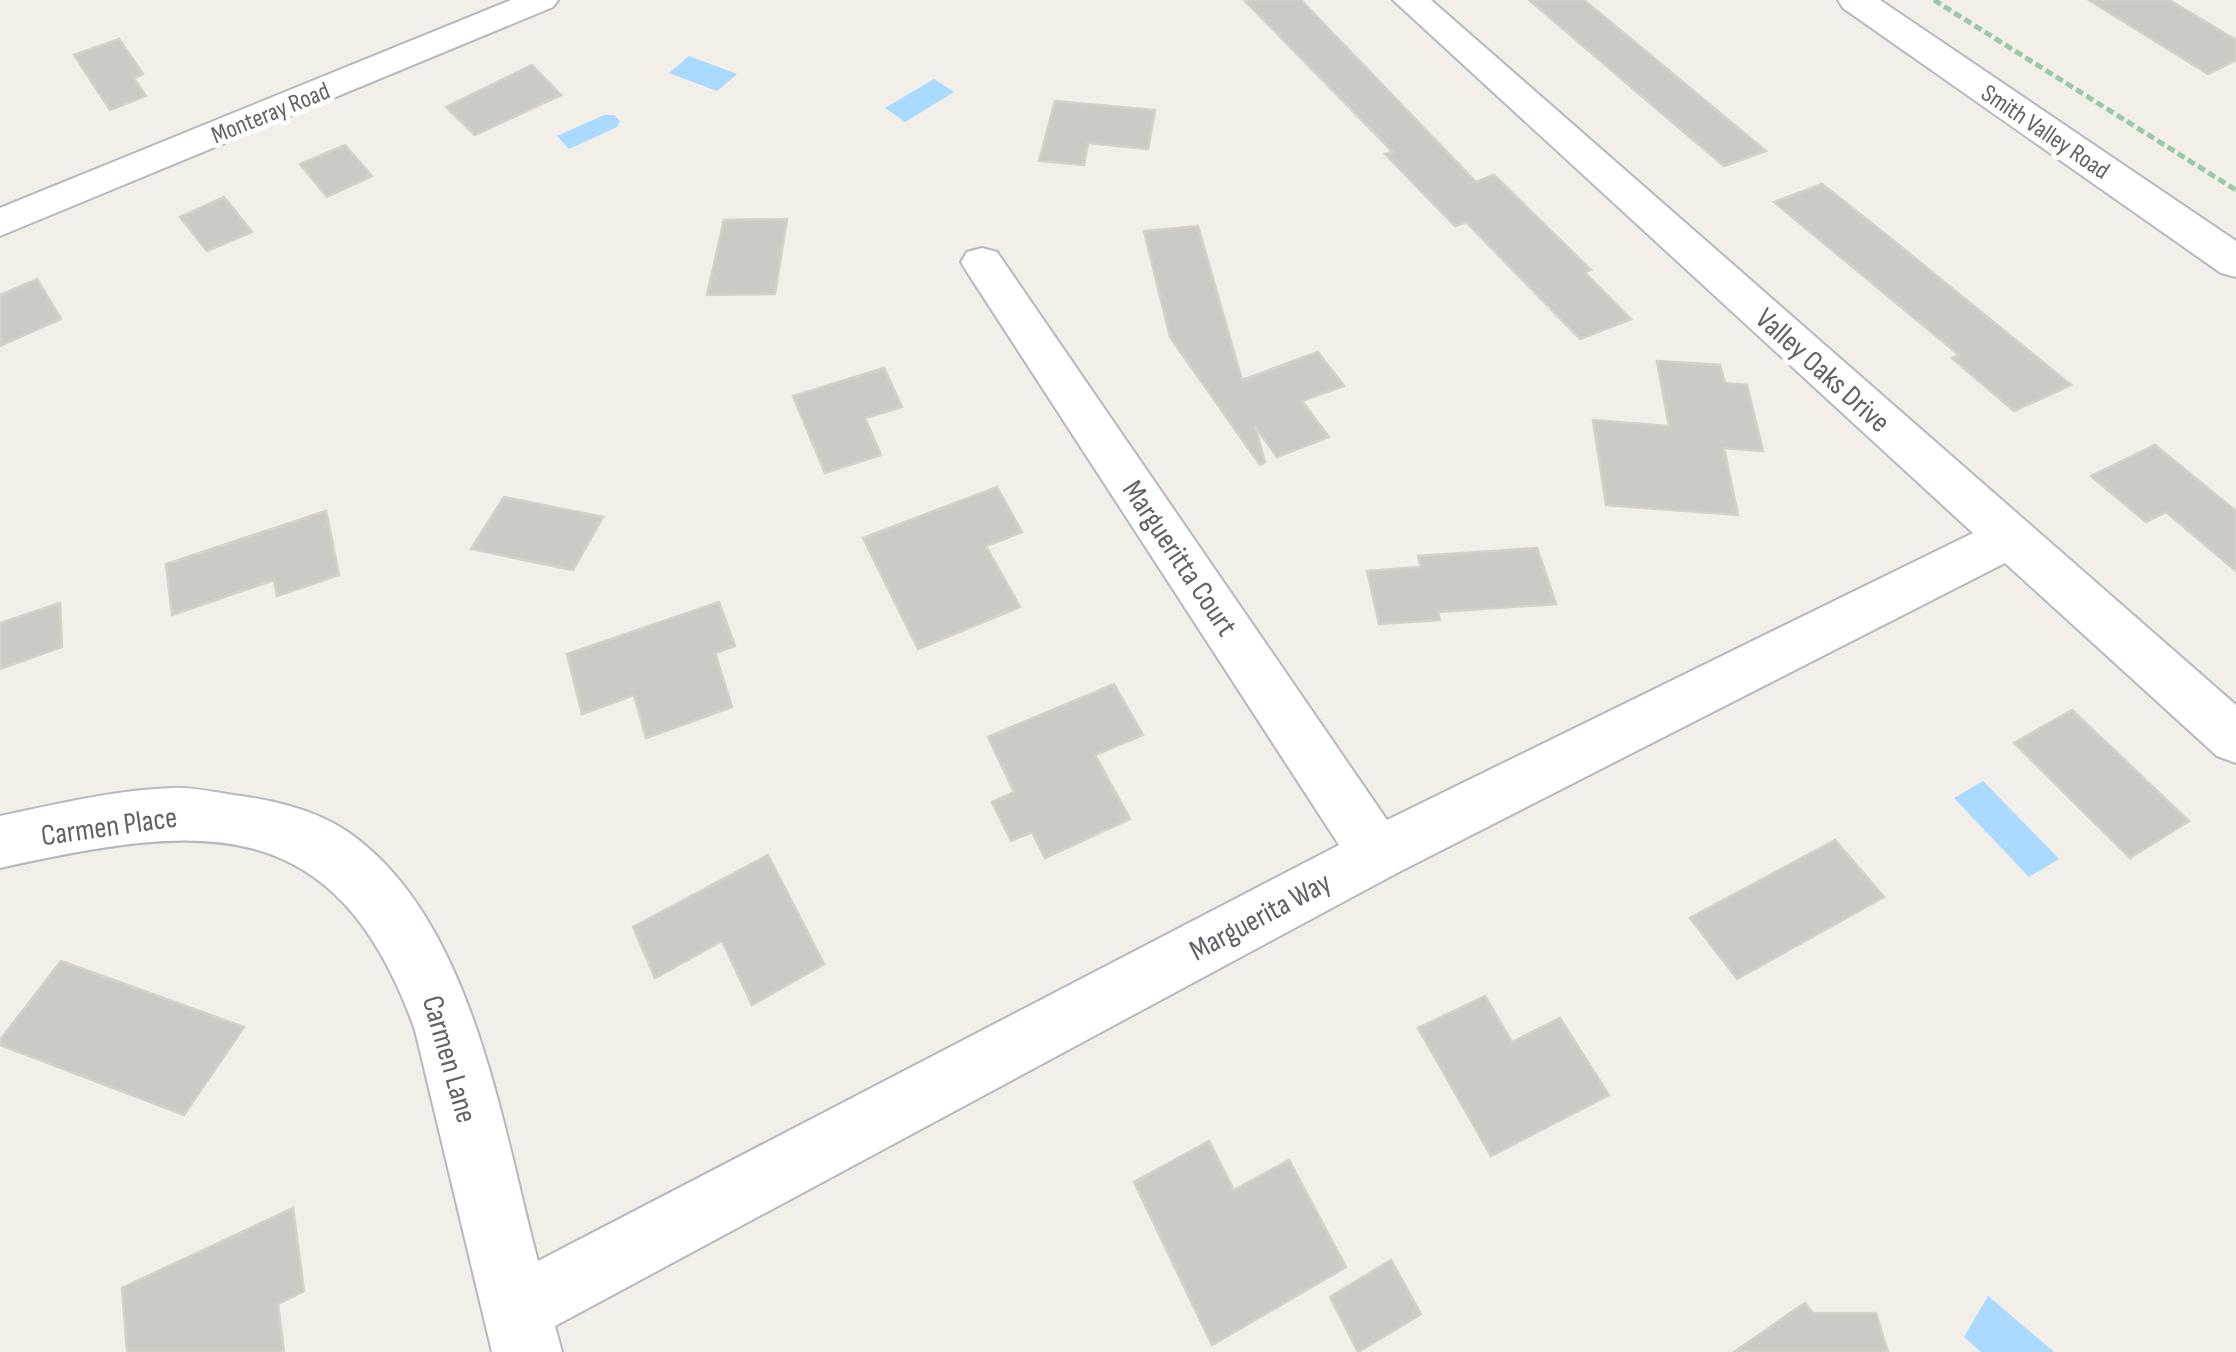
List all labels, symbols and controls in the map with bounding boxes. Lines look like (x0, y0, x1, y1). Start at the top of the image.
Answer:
street label: Monteray Road (207, 76, 334, 151)
street label: Smith Valley Road (1975, 78, 2115, 187)
street label: Valley Oaks Drive (1748, 301, 1897, 440)
street label: Margueritta Court (1114, 474, 1244, 643)
street label: Carmen Place (39, 800, 179, 854)
street label: Marguerita Way (1184, 864, 1338, 969)
street label: Carmen Lane (414, 992, 484, 1127)

